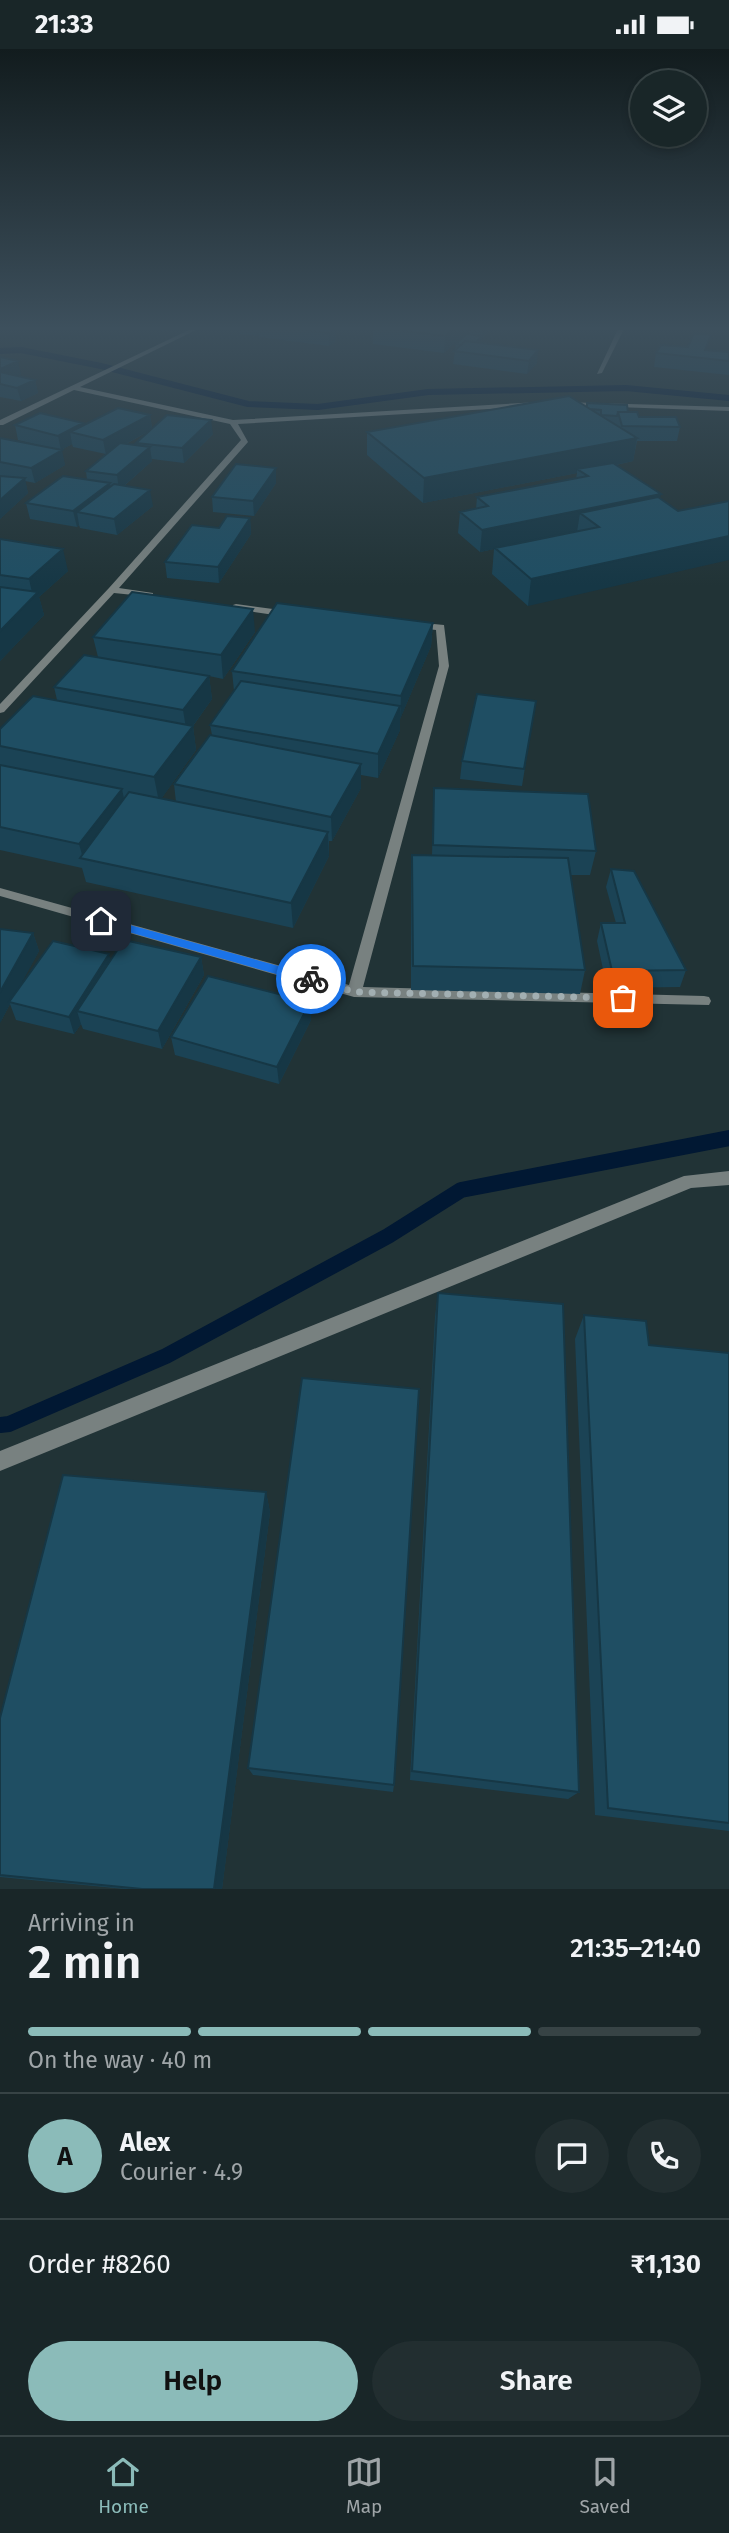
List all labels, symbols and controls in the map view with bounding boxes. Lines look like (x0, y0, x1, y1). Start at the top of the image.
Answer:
text: 21:33 (35, 9, 94, 40)
map controls (630, 70, 707, 147)
button: layers (630, 70, 707, 147)
pin (71, 891, 131, 951)
icon: home (82, 902, 120, 940)
courier (276, 944, 346, 1014)
icon: bike (292, 960, 330, 998)
pin (593, 968, 653, 1028)
icon: bag (604, 979, 642, 1017)
text: Arriving in (28, 1909, 135, 1937)
text: 21:35–21:40 (570, 1933, 701, 1964)
text: 2 min (28, 1935, 141, 1990)
text: On the way · 40 m (28, 2046, 212, 2074)
button: chat (535, 2119, 609, 2193)
button: phone (627, 2119, 701, 2193)
text: Alex (120, 2127, 170, 2158)
text: A (57, 2141, 73, 2172)
text: Courier · 4.9 (120, 2158, 243, 2186)
text: Order #8260 (28, 2249, 171, 2280)
text: ₹1,130 (630, 2249, 701, 2280)
button: Help (28, 2341, 358, 2421)
button: Share (372, 2341, 701, 2421)
tab: Home (98, 2453, 149, 2518)
tab: Map (345, 2453, 383, 2518)
tab: Saved (579, 2453, 631, 2518)

